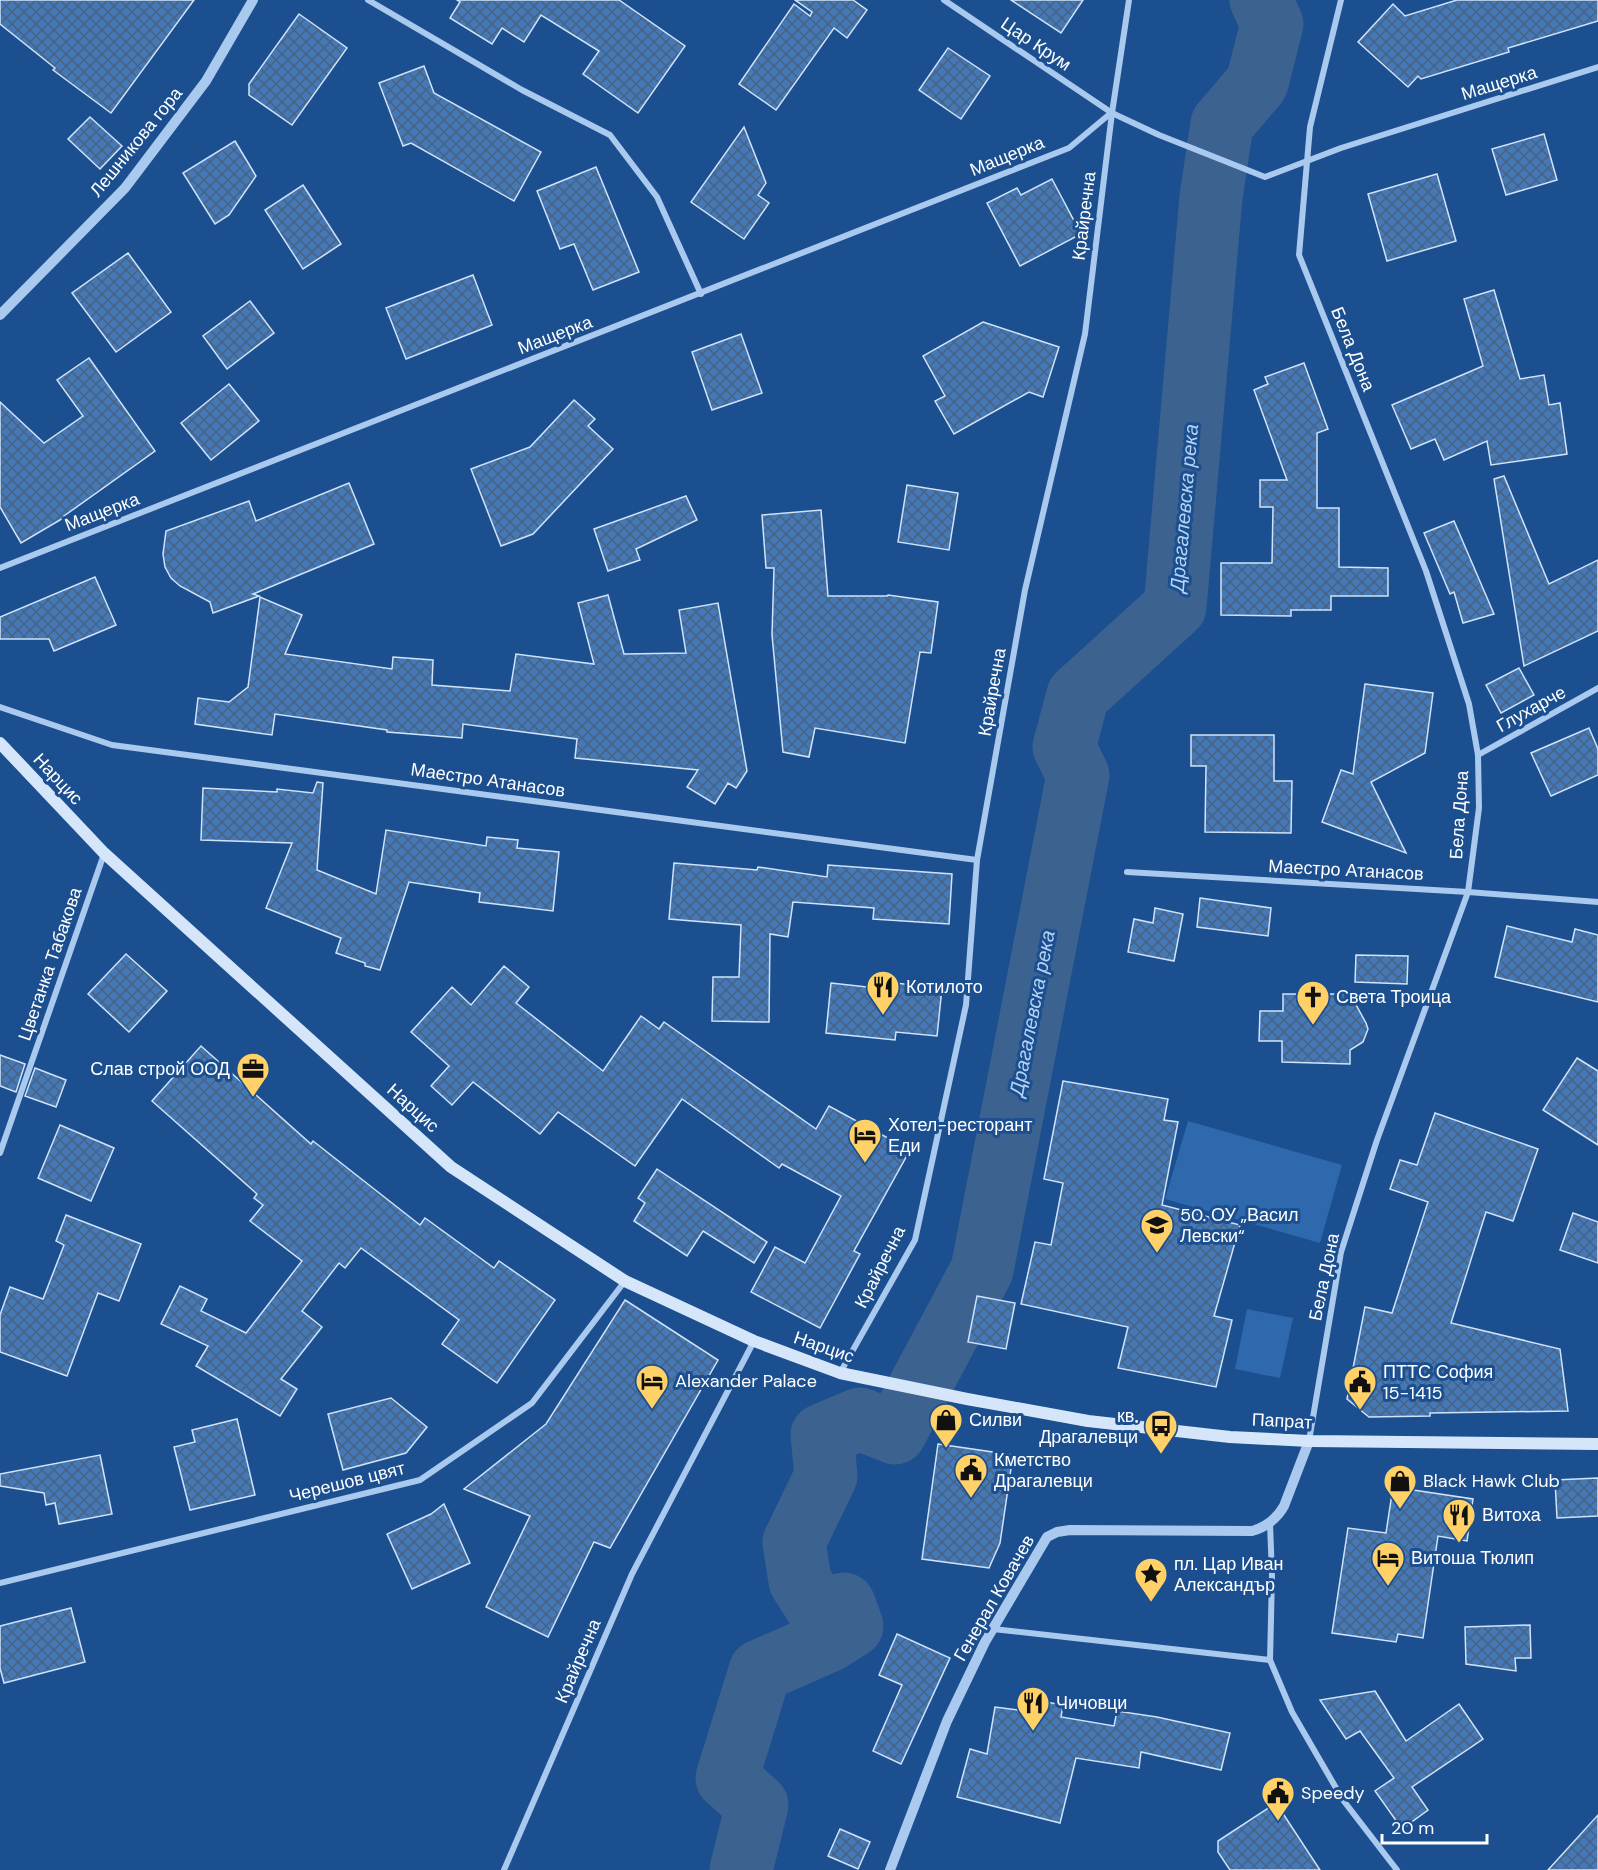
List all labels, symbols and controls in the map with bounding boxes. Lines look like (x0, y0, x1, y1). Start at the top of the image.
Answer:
street label: Цар Крум (996, 12, 1076, 76)
street label: Мащерка (1458, 60, 1541, 106)
street label: Лешникова гора (84, 81, 188, 202)
street label: Мащерка (966, 130, 1049, 182)
street label: Крайречна (1067, 169, 1101, 262)
street label: Бела Дона (1325, 303, 1381, 396)
street label: Мащерка (514, 309, 597, 360)
water label: Драгалевска река (1164, 423, 1204, 595)
street label: Мащерка (61, 486, 144, 537)
street label: Крайречна (972, 645, 1012, 738)
street label: Глухарче (1492, 680, 1570, 738)
street label: Нарцис (28, 748, 88, 810)
street label: Маестро Атанасов (409, 757, 567, 803)
street label: Бела Дона (1444, 769, 1474, 860)
street label: Маестро Атанасов (1268, 854, 1424, 886)
street label: Цветанка Табакова (12, 883, 88, 1044)
water label: Драгалевска река (1003, 928, 1061, 1100)
restaurant icon: Котилото (865, 969, 901, 1016)
place label: Котилото (906, 975, 983, 999)
church icon: Света Троица (1295, 979, 1331, 1026)
place label: Света Троица (1336, 985, 1452, 1009)
office icon: Слав строй ООД (235, 1051, 271, 1098)
place label: Слав строй ООД (90, 1057, 230, 1081)
street label: Нарцис (382, 1078, 444, 1138)
place label: Хотел-ресторант Еди (888, 1113, 1032, 1158)
hotel icon: Хотел-ресторант Еди (847, 1117, 883, 1164)
place label: 50. ОУ „Васил Левски“ (1180, 1203, 1299, 1248)
school or university icon: 50. ОУ „Васил Левски“ (1139, 1207, 1175, 1254)
street label: Крайречна (849, 1221, 911, 1312)
street label: Бела Дона (1303, 1230, 1345, 1323)
street label: Нарцис (791, 1325, 857, 1369)
place label: ПТТС София 15-1415 (1383, 1360, 1493, 1405)
hotel icon: Alexander Palace (634, 1363, 670, 1410)
public building icon: ПТТС София 15-1415 (1342, 1364, 1378, 1411)
place label: Alexander Palace (675, 1369, 817, 1393)
shop icon: Силви (928, 1402, 964, 1449)
place label: кв. Драгалевци (1039, 1404, 1138, 1449)
street label: Папрат (1251, 1407, 1313, 1435)
place label: Силви (969, 1408, 1022, 1432)
bus stop icon: кв. Драгалевци (1143, 1408, 1179, 1455)
place label: Кметство Драгалевци (994, 1448, 1093, 1493)
public building icon: Кметство Драгалевци (953, 1452, 989, 1499)
street label: Черешов цвят (287, 1456, 407, 1508)
shop icon: Black Hawk Club (1382, 1463, 1418, 1510)
place label: Black Hawk Club (1423, 1469, 1560, 1493)
restaurant icon: Витоха (1441, 1497, 1477, 1544)
place label: Витоха (1482, 1503, 1542, 1527)
street label: Генерал Ковачев (948, 1530, 1040, 1666)
hotel icon: Витоша Тюлип (1370, 1540, 1406, 1587)
place label: Витоша Тюлип (1411, 1546, 1534, 1570)
place label: пл. Цар Иван Александър (1174, 1552, 1283, 1597)
place icon: пл. Цар Иван Александър (1133, 1556, 1169, 1603)
street label: Крайречна (550, 1614, 607, 1707)
restaurant icon: Чичовци (1015, 1685, 1051, 1732)
place label: Чичовци (1056, 1691, 1127, 1715)
public building icon: Speedy (1260, 1775, 1296, 1822)
place label: Speedy (1301, 1781, 1364, 1805)
scale bar (1382, 1807, 1487, 1845)
text: 20 m (1391, 1816, 1434, 1840)

